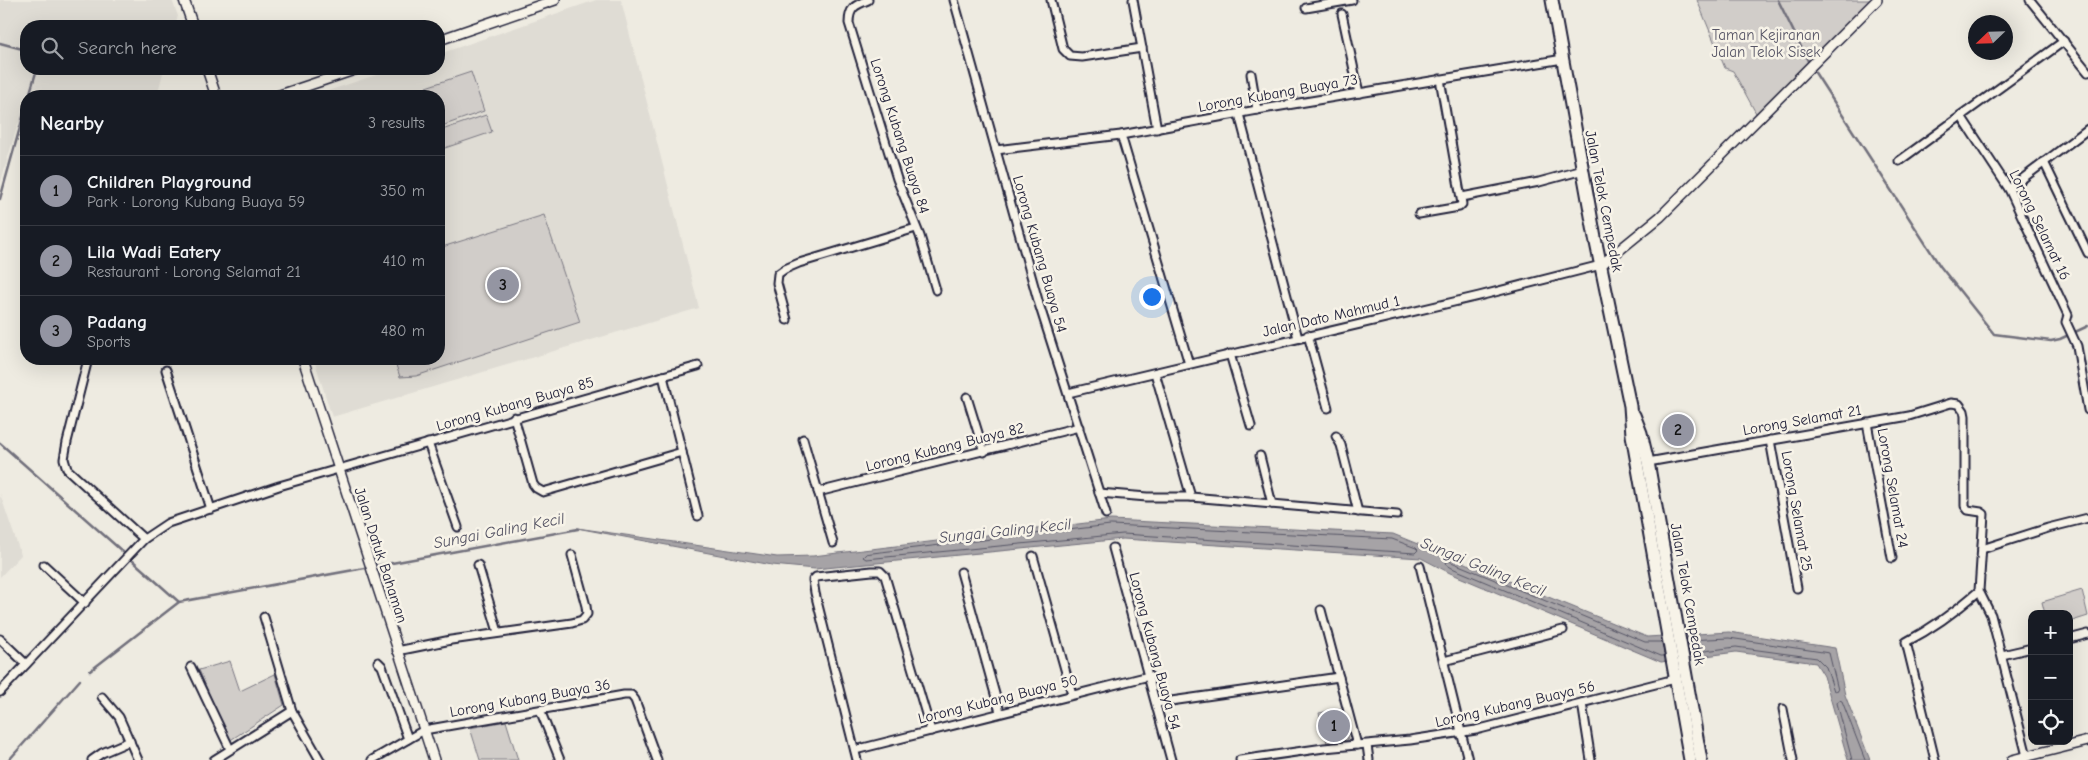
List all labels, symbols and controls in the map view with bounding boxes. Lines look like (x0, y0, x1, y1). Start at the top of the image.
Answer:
north arrow (1968, 15, 2013, 60)
search box (20, 20, 445, 75)
park label: Taman Kejiranan Jalan Telok Sisek (1711, 26, 1821, 61)
icon: search (38, 34, 66, 62)
text: Search here (78, 37, 177, 59)
street label: Lorong Kubang Buaya 84 (866, 56, 934, 216)
street label: Lorong Kubang Buaya 73 (1197, 70, 1359, 116)
text: Nearby (40, 111, 104, 135)
text: 3 results (368, 114, 425, 132)
street label: Jalan Telok Cempedak (1581, 129, 1627, 274)
street label: Lorong Selamat 16 (2006, 167, 2074, 283)
text: Children Playground (87, 171, 252, 193)
street label: Lorong Kubang Buaya 54 (1009, 173, 1071, 335)
text: 1 (53, 182, 59, 200)
text: 350 m (380, 182, 425, 200)
text: Park · Lorong Kubang Buaya 59 (87, 193, 305, 211)
text: Lila Wadi Eatery (87, 241, 221, 263)
text: 2 (52, 252, 60, 270)
text: 410 m (383, 252, 425, 270)
text: Restaurant · Lorong Selamat 21 (87, 263, 301, 281)
pin: 3 (487, 266, 519, 304)
your location (1139, 284, 1165, 310)
street label: Jalan Dato Mahmud 1 (1261, 291, 1401, 341)
text: Padang (87, 311, 147, 333)
text: 3 (52, 322, 60, 340)
text: 480 m (381, 322, 425, 340)
text: Sports (87, 333, 130, 351)
street label: Lorong Kubang Buaya 85 (434, 373, 596, 435)
street label: Lorong Selamat 21 (1741, 401, 1863, 439)
pin: 2 (1662, 411, 1694, 449)
street label: Lorong Kubang Buaya 82 (864, 419, 1026, 475)
street label: Lorong Selamat 24 (1874, 427, 1912, 549)
street label: Lorong Selamat 25 (1778, 449, 1816, 573)
street label: Jalan Datuk Bahaman (351, 485, 411, 625)
water label: Sungai Galing Kecil (432, 509, 566, 553)
water label: Sungai Galing Kecil (938, 515, 1072, 547)
street label: Jalan Telok Cempedak (1667, 521, 1710, 667)
water label: Sungai Galing Kecil (1418, 534, 1548, 600)
street label: Lorong Kubang Buaya 54 (1125, 570, 1185, 732)
map controls (2028, 610, 2073, 745)
button: + (2028, 610, 2073, 655)
button: − (2028, 655, 2073, 700)
street label: Lorong Kubang Buaya 50 (916, 670, 1080, 728)
street label: Lorong Kubang Buaya 36 (448, 675, 612, 721)
street label: Lorong Kubang Buaya 56 (1433, 677, 1597, 731)
button: locate (2028, 700, 2073, 745)
pin: 1 (1318, 707, 1350, 745)

